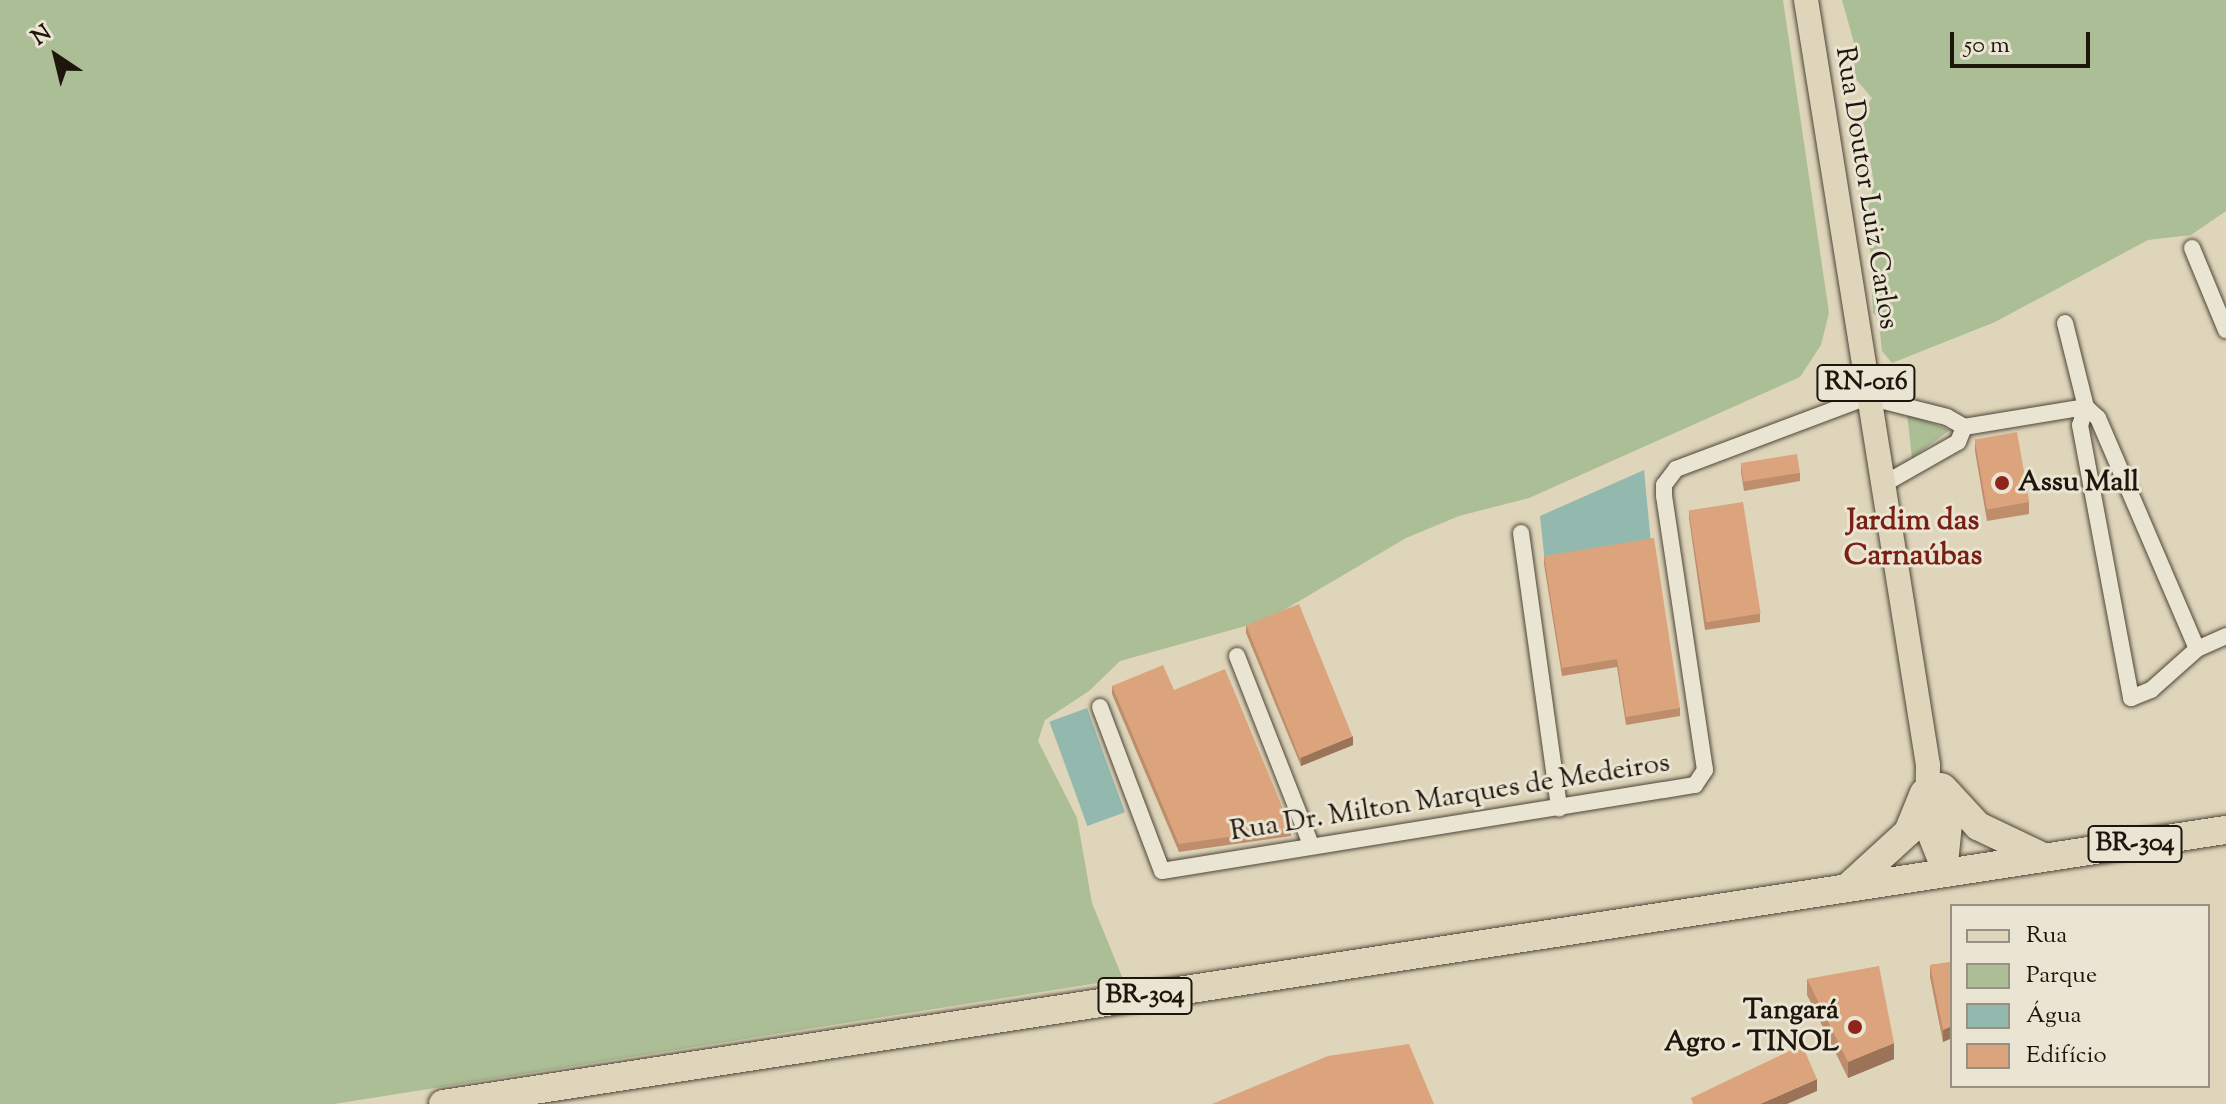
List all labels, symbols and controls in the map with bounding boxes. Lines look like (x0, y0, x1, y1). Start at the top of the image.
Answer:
north arrow (16, 16, 96, 96)
scale bar (1954, 16, 2094, 66)
text: N (26, 18, 59, 54)
text: 50 m (1964, 29, 2010, 63)
street label: Rua Doutor Luiz Carlos (1827, 44, 1905, 332)
road number: RN-016 (1816, 361, 1916, 405)
place label: Assu Mall (2018, 466, 2139, 500)
marker: Assu Mall (1993, 474, 2011, 492)
district label: Jardim das Carnaúbas (1844, 504, 1982, 574)
street label: Rua Dr. Milton Marques de Medeiros (1228, 747, 1672, 849)
road number: BR-304 (2087, 822, 2183, 866)
legend (1950, 904, 2210, 1088)
text: Rua (2026, 919, 2067, 953)
text: Parque (2026, 959, 2097, 993)
road number: BR-304 (1097, 974, 1193, 1018)
place label: Tangará Agro - TINOL (1664, 994, 1839, 1060)
text: Água (2026, 999, 2082, 1033)
marker: Tangará Agro - TINOL (1846, 1018, 1864, 1036)
text: Edifício (2026, 1039, 2107, 1073)

